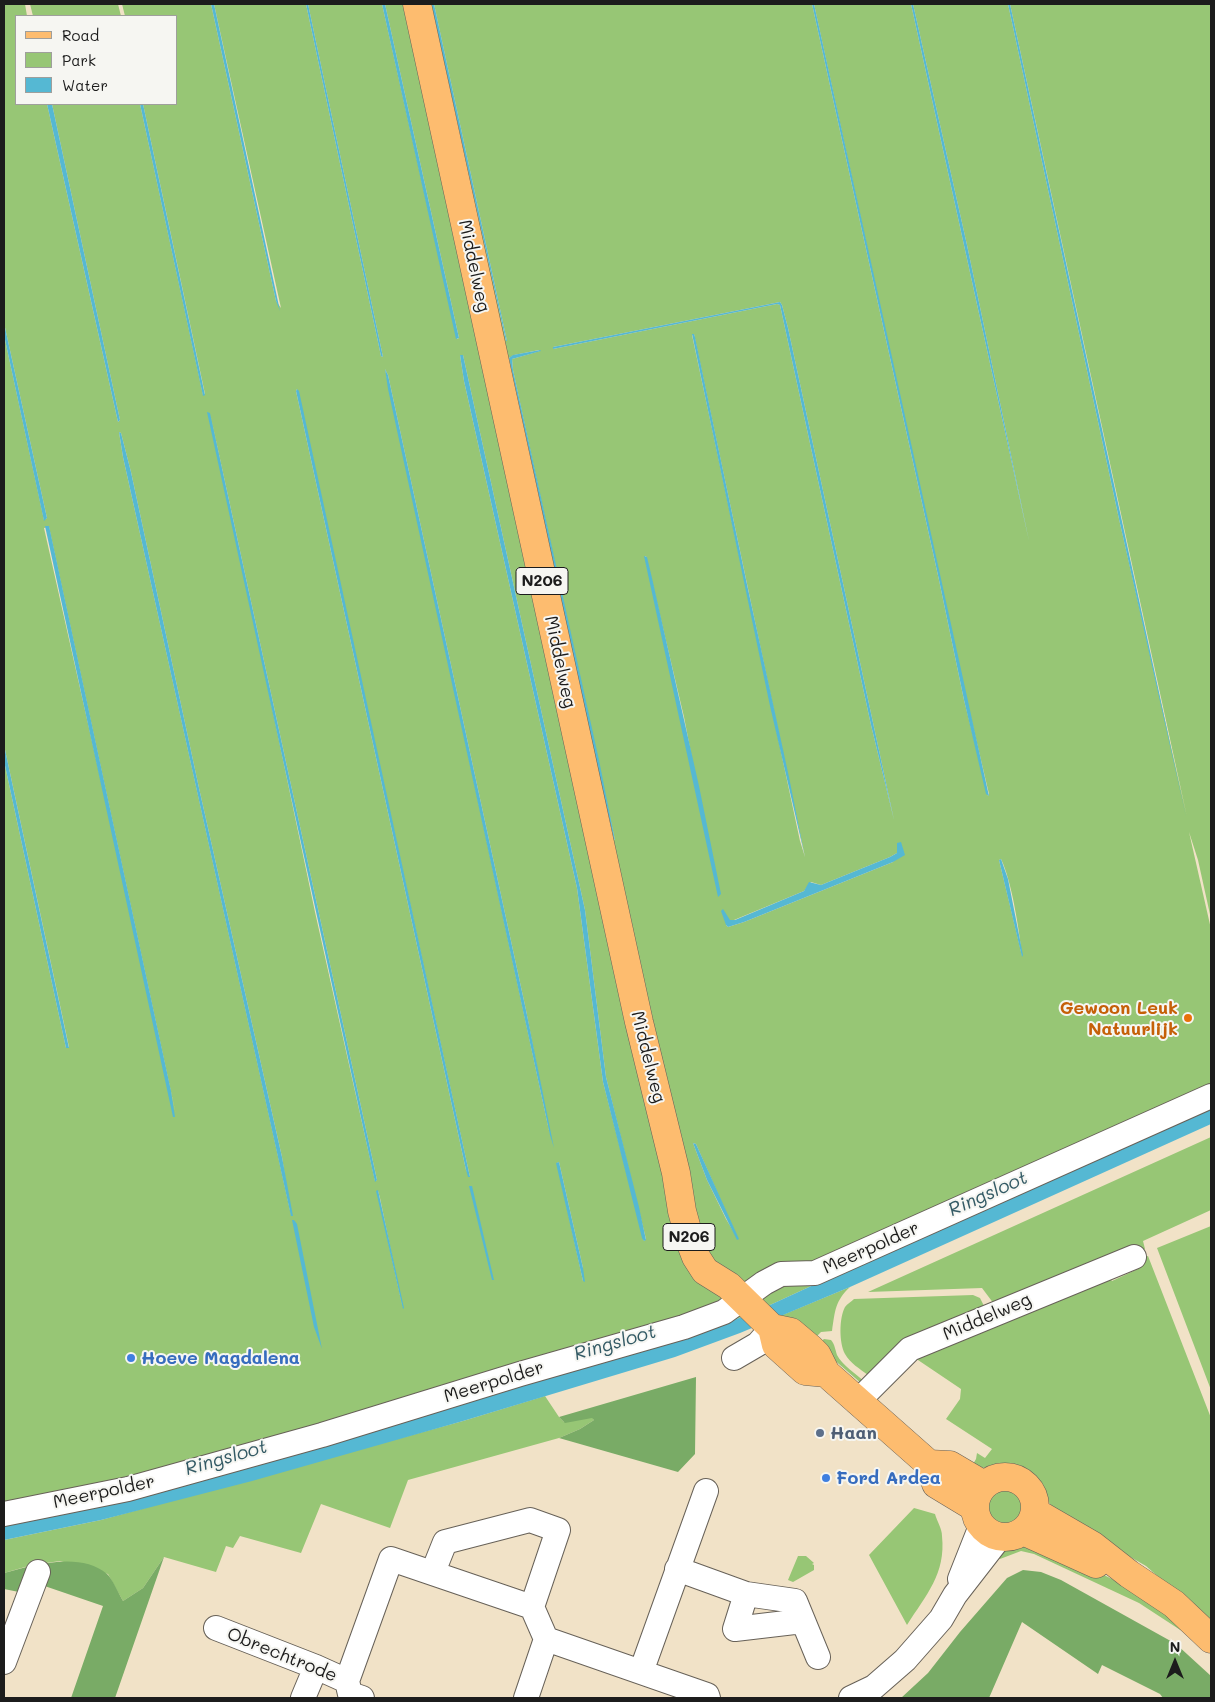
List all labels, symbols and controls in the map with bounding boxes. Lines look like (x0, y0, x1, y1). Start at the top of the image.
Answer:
legend (15, 15, 178, 105)
text: Road (62, 25, 99, 45)
text: Park (62, 50, 96, 70)
text: Water (62, 75, 108, 95)
street label: Middelweg (454, 218, 494, 314)
road number: N206 (516, 568, 568, 594)
street label: Middelweg (540, 614, 580, 710)
place label: Gewoon Leuk Natuurlijk (1060, 997, 1178, 1040)
street label: Middelweg (626, 1009, 670, 1105)
marker: Gewoon Leuk Natuurlijk (1182, 1012, 1194, 1024)
water label: Ringsloot (945, 1166, 1031, 1222)
street label: Meerpolder (819, 1217, 923, 1279)
road number: N206 (663, 1224, 715, 1250)
street label: Middelweg (940, 1289, 1034, 1345)
water label: Ringsloot (571, 1320, 659, 1366)
place label: Hoeve Magdalena (141, 1347, 300, 1369)
marker: Hoeve Magdalena (125, 1352, 137, 1364)
street label: Meerpolder (441, 1357, 547, 1407)
place label: Haan (830, 1422, 877, 1444)
marker: Haan (814, 1427, 826, 1439)
water label: Ringsloot (182, 1435, 270, 1481)
place label: Ford Ardea (836, 1467, 941, 1489)
street label: Meerpolder (51, 1471, 157, 1513)
marker: Ford Ardea (820, 1472, 832, 1484)
street label: Obrechtrode (224, 1623, 340, 1687)
north arrow (1150, 1637, 1200, 1687)
text: N (1170, 1637, 1180, 1656)

